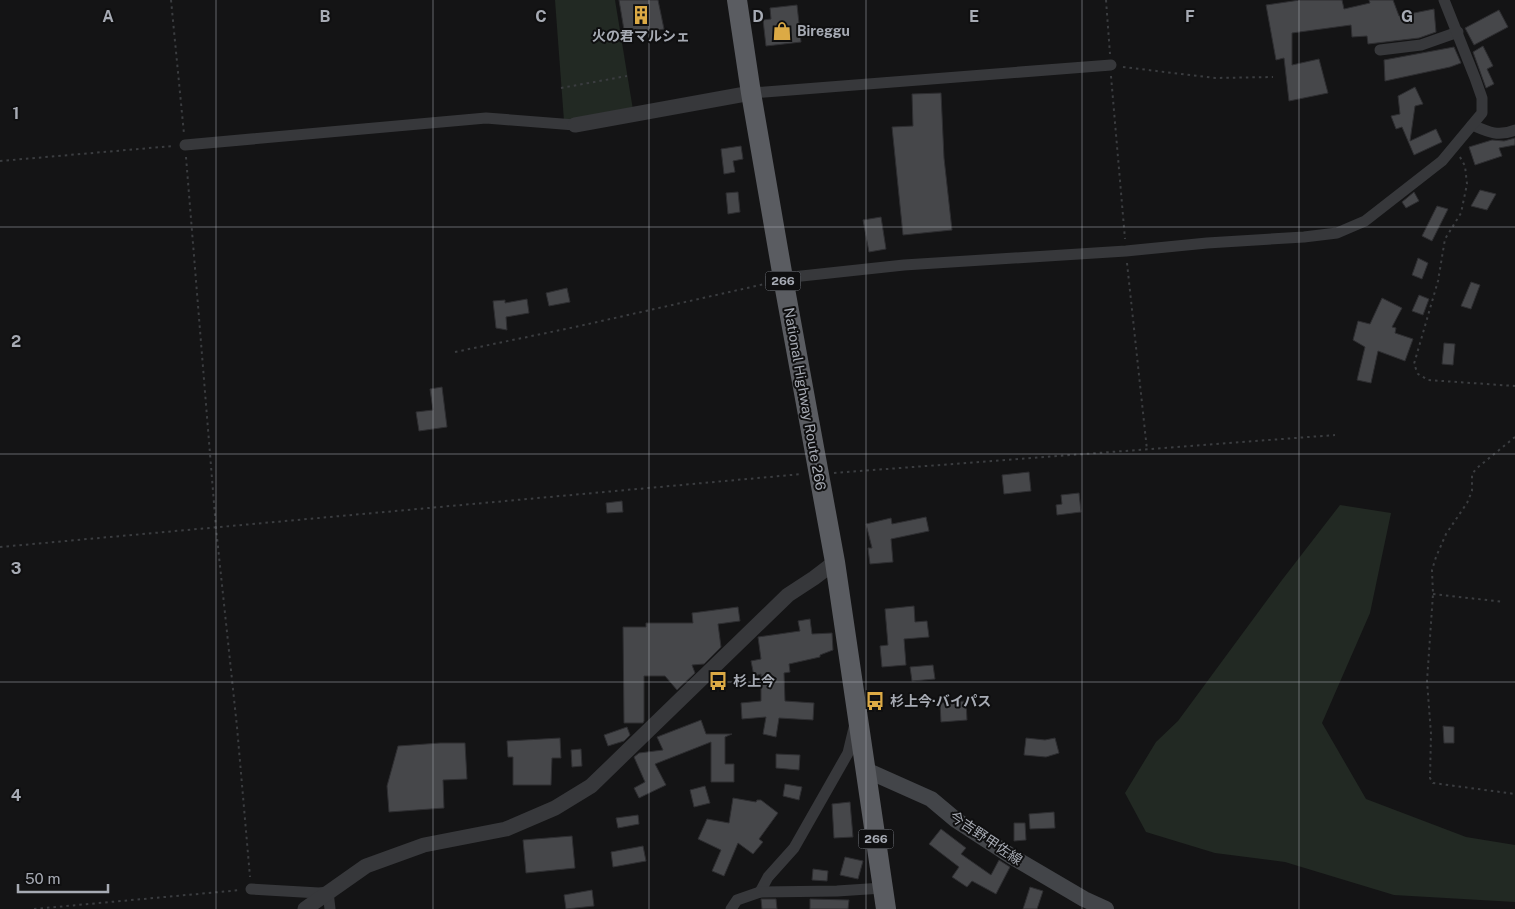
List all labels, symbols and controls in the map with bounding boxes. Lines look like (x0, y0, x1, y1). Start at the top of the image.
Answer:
building icon: 火の君マルシェ (630, 4, 652, 26)
text: A (102, 7, 114, 26)
text: B (320, 7, 331, 26)
text: C (535, 7, 547, 26)
text: D (752, 7, 764, 26)
text: E (969, 7, 979, 26)
text: F (1185, 7, 1195, 26)
text: G (1401, 7, 1413, 26)
shop icon: Bireggu (771, 20, 793, 42)
place label: Bireggu (797, 23, 850, 39)
place label: 火の君マルシェ (592, 28, 690, 44)
text: 1 (13, 104, 19, 123)
road number: 266 (766, 272, 800, 290)
street label: National Highway Route 266 (781, 306, 829, 492)
text: 2 (11, 332, 21, 351)
text: 3 (11, 559, 21, 578)
bus stop icon: 杉上今 (707, 670, 729, 692)
place label: 杉上今 (733, 673, 775, 689)
bus stop icon: 杉上今·バイパス (864, 690, 886, 712)
place label: 杉上今·バイパス (890, 693, 991, 709)
text: 4 (11, 786, 22, 805)
street label: 今吉野甲佐線 (947, 808, 1025, 868)
road number: 266 (858, 830, 894, 849)
scale bar (18, 862, 108, 894)
text: 50 m (25, 870, 60, 887)

